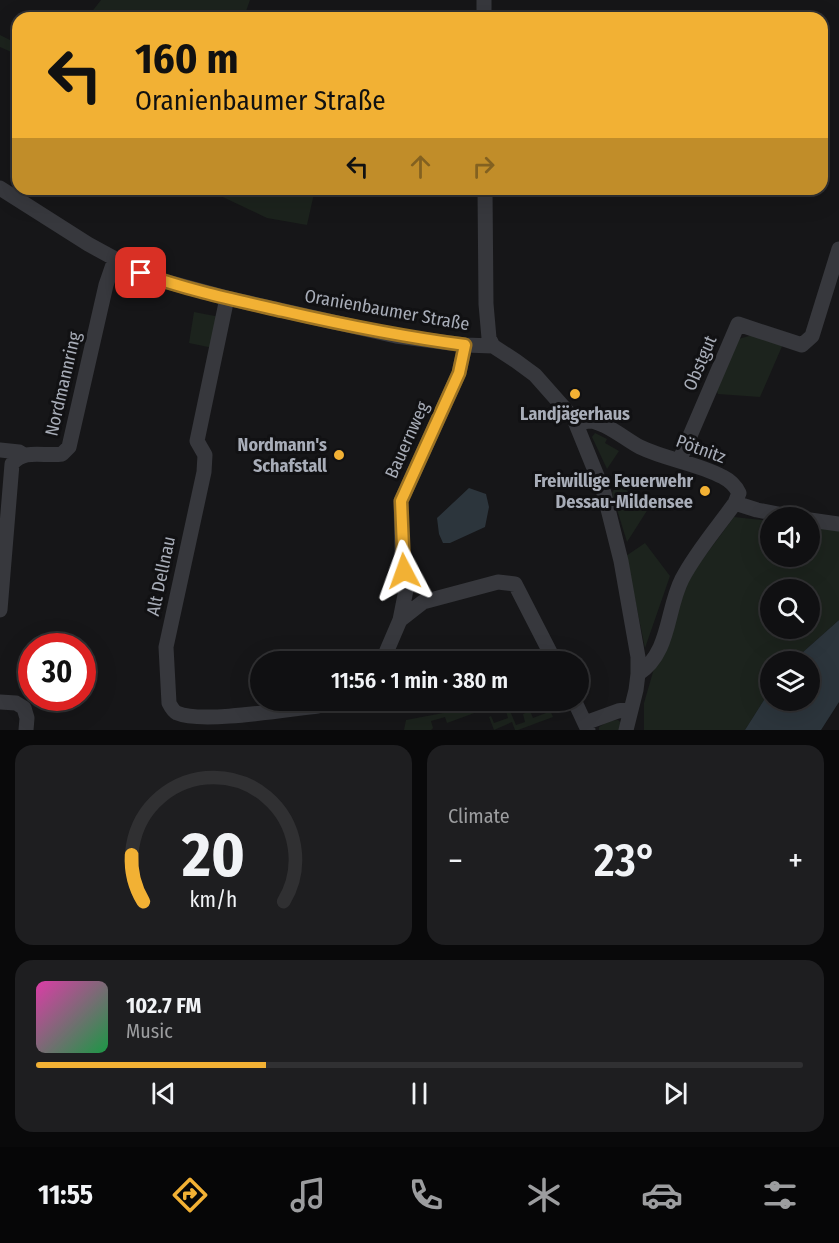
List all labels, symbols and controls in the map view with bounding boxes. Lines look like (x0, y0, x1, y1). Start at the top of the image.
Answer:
text: 160 m (135, 34, 238, 84)
icon: left (36, 36, 114, 114)
text: Oranienbaumer Straße (135, 85, 386, 117)
icon: left (341, 150, 374, 183)
icon: ahead (404, 150, 437, 183)
icon: right (467, 150, 500, 183)
pin (115, 247, 166, 298)
icon: arrive (124, 256, 157, 289)
street label: Oranienbaumer Straße (303, 285, 471, 335)
street label: Nordmannring (40, 329, 86, 438)
street label: Obstgut (679, 332, 721, 394)
marker: Landjägerhaus (568, 387, 582, 401)
street label: Bauernweg (380, 398, 434, 482)
place label: Landjägerhaus (520, 403, 630, 425)
street label: Pötnitz (673, 430, 729, 468)
place label: Nordmann's Schafstall (238, 434, 327, 477)
marker: Nordmann's Schafstall (332, 448, 346, 462)
place label: Freiwillige Feuerwehr Dessau-Mildensee (534, 470, 693, 513)
marker: Freiwillige Feuerwehr Dessau-Mildensee (698, 484, 712, 498)
map controls (760, 507, 820, 711)
button: sound (760, 507, 820, 567)
street label: Alt Dellnau (142, 534, 180, 618)
position arrow (372, 539, 436, 603)
button: search (760, 579, 820, 639)
speed limit sign: 30 (18, 633, 96, 711)
button: layers (760, 651, 820, 711)
text: 11:56 · 1 min · 380 m (331, 667, 508, 694)
text: Climate (448, 804, 510, 828)
text: 20 (181, 818, 245, 893)
text: 23° (594, 834, 657, 888)
text: − (448, 841, 463, 881)
text: + (788, 841, 803, 881)
text: km/h (190, 887, 237, 913)
text: 102.7 FM (126, 992, 201, 1019)
text: Music (126, 1019, 173, 1043)
icon: previous (147, 1077, 180, 1110)
icon: pause (403, 1077, 436, 1110)
icon: next (659, 1077, 692, 1110)
icon: directions (169, 1174, 211, 1216)
icon: music (287, 1174, 329, 1216)
icon: phone (405, 1174, 447, 1216)
icon: climate (523, 1174, 565, 1216)
icon: car (641, 1174, 683, 1216)
icon: filters (759, 1174, 801, 1216)
text: 11:55 (38, 1179, 93, 1211)

